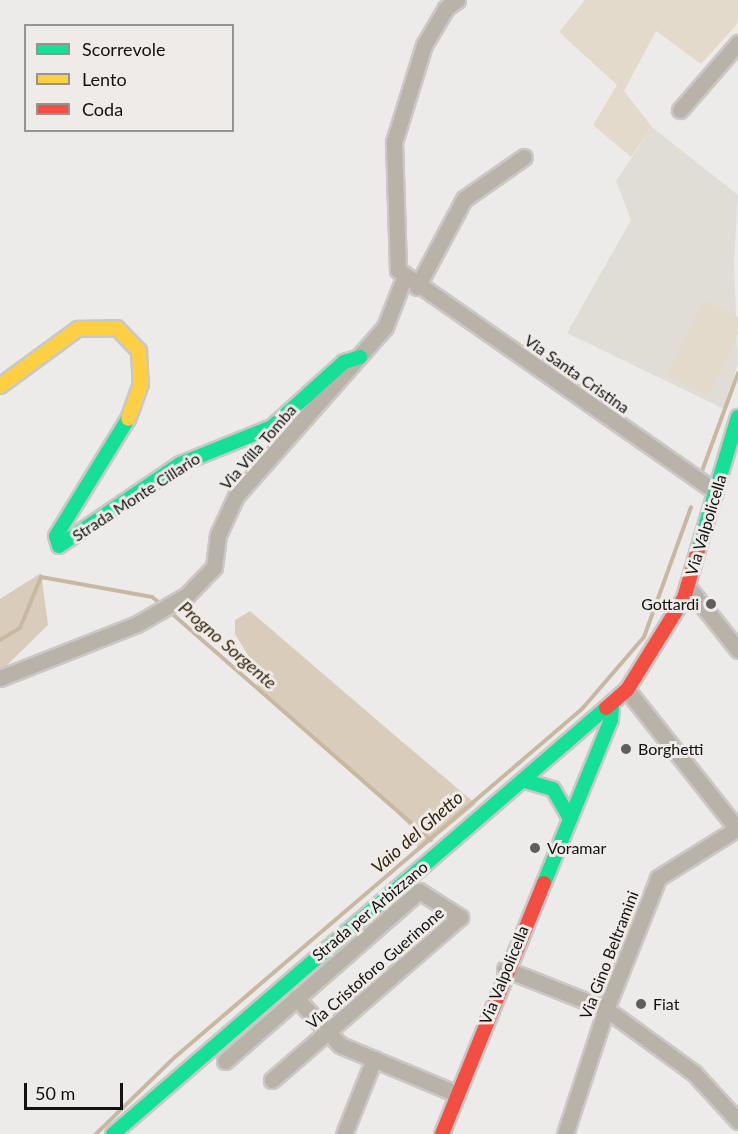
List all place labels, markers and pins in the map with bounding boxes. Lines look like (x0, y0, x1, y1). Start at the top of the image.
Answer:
place label: Gottardi (641, 594, 699, 614)
marker: Gottardi (704, 597, 718, 611)
place label: Borghetti (638, 739, 703, 759)
marker: Borghetti (619, 742, 633, 756)
place label: Voramar (547, 838, 606, 858)
marker: Voramar (528, 841, 542, 855)
place label: Fiat (653, 994, 679, 1014)
marker: Fiat (634, 997, 648, 1011)

